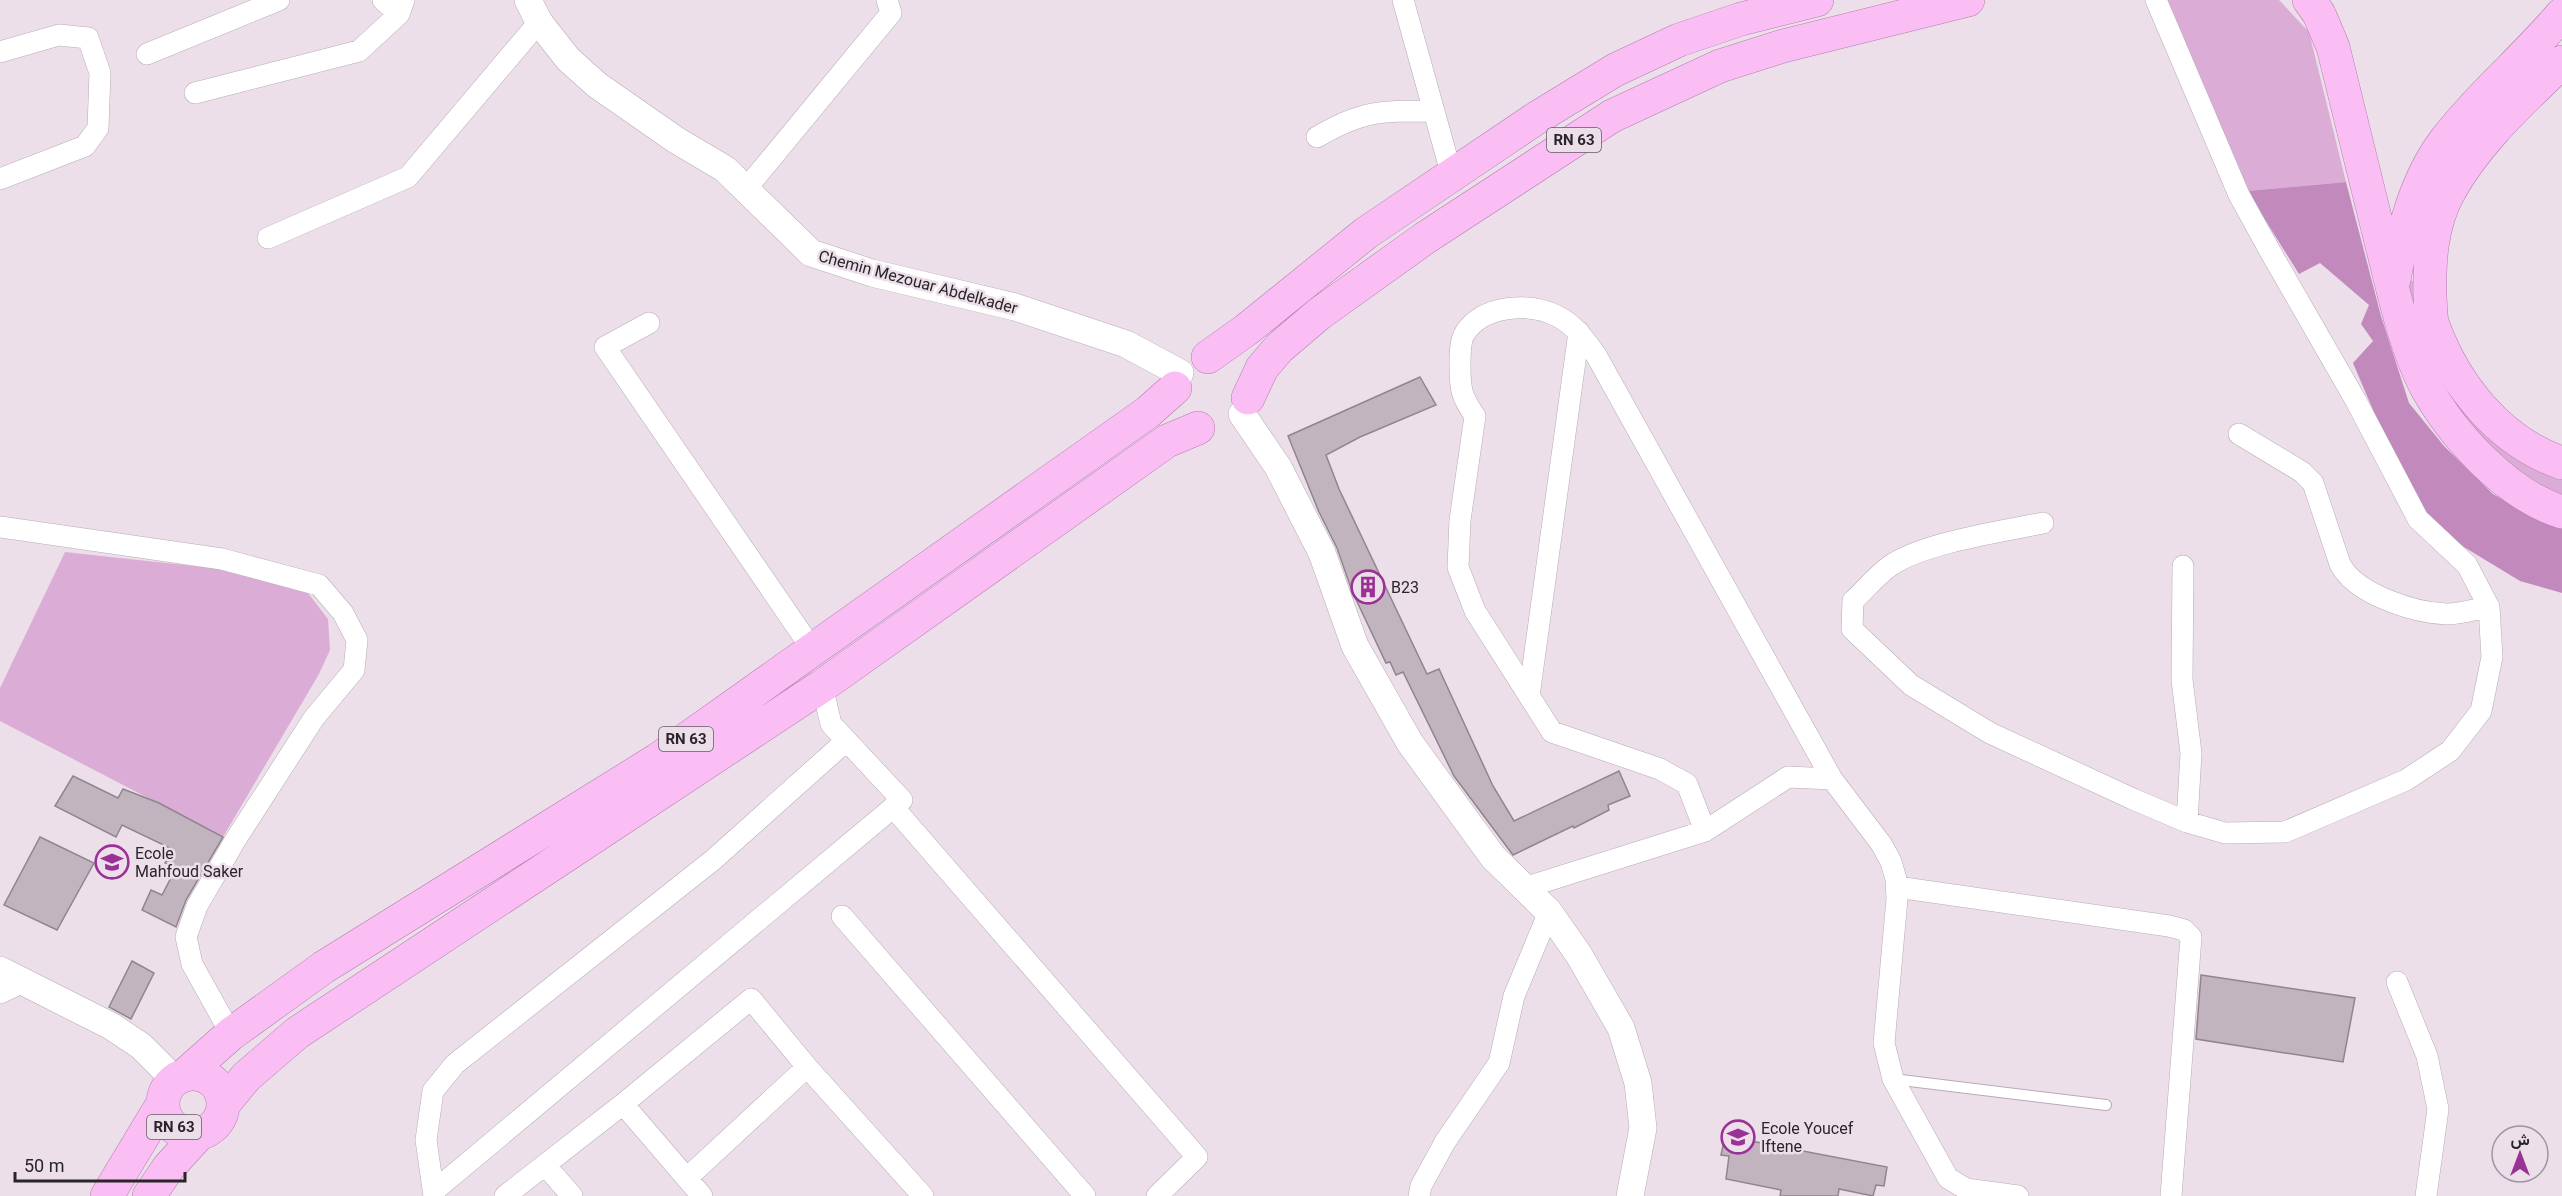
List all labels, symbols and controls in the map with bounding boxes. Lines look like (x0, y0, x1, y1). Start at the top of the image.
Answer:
road number: RN 63 (1547, 128, 1601, 152)
street label: Chemin Mezouar Abdelkader (816, 246, 1020, 318)
building icon: B23 (1350, 569, 1386, 605)
place label: B23 (1391, 578, 1419, 597)
road number: RN 63 (659, 727, 713, 751)
school or university icon: Ecole Mahfoud Saker (94, 844, 130, 880)
place label: Ecole Mahfoud Saker (135, 844, 244, 881)
road number: RN 63 (147, 1115, 201, 1139)
school or university icon: Ecole Youcef Iftene (1720, 1119, 1756, 1155)
place label: Ecole Youcef Iftene (1761, 1119, 1854, 1156)
north arrow (2490, 1124, 2550, 1184)
text: ش (2510, 1130, 2530, 1149)
scale bar (15, 1145, 184, 1183)
text: 50 m (24, 1155, 64, 1176)

